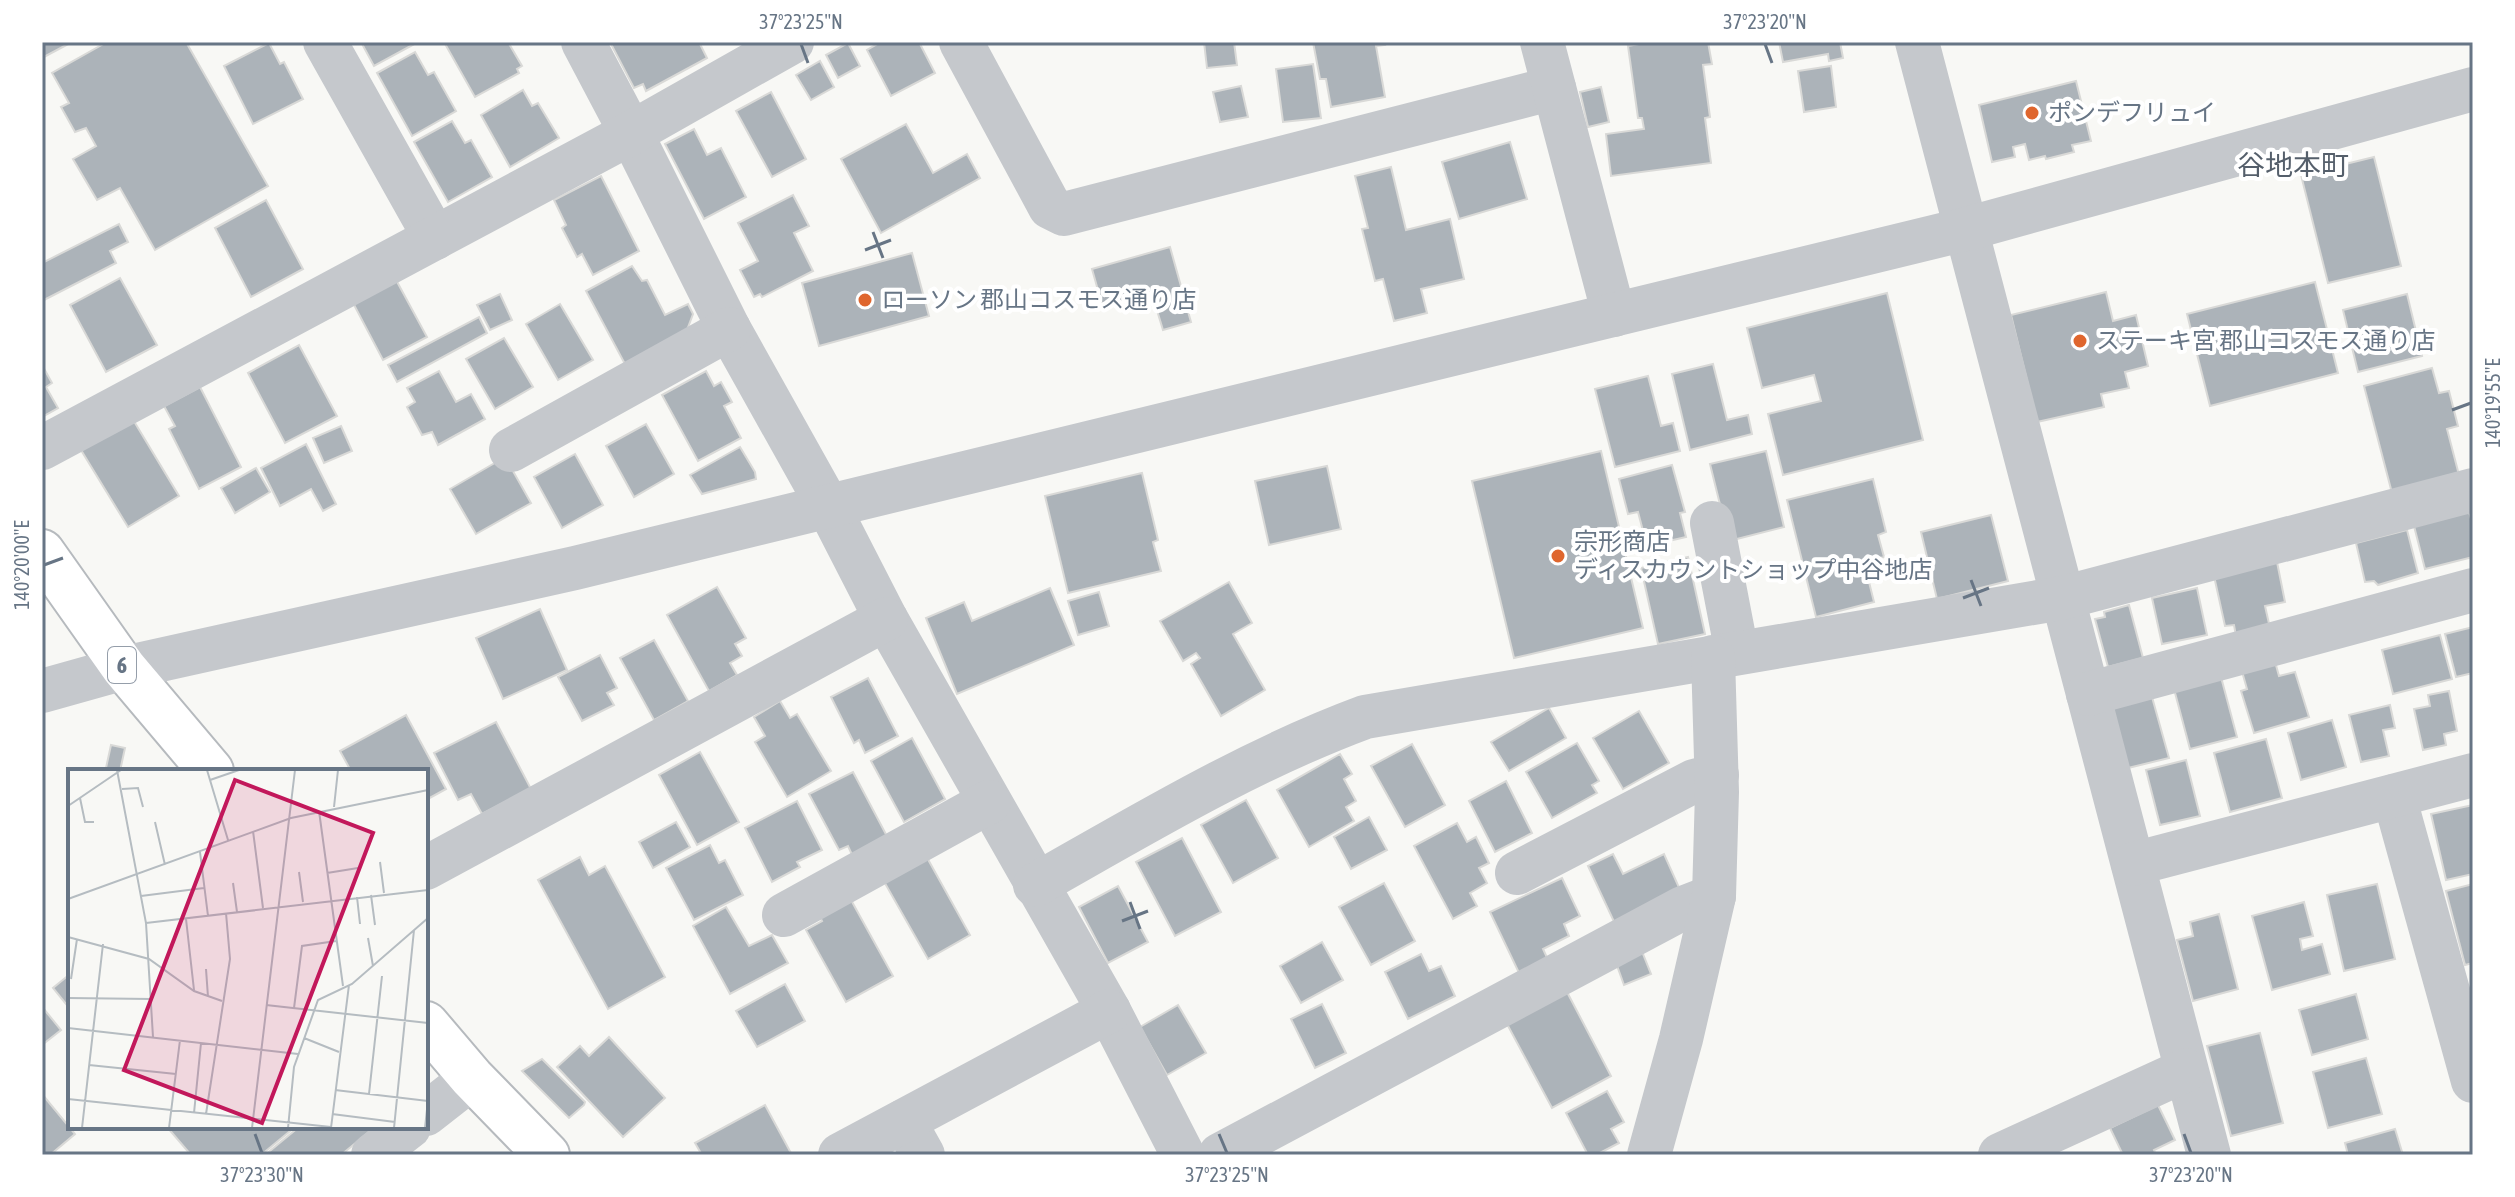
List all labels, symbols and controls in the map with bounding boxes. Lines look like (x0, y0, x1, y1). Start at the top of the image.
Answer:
text: 37°23'25"N (759, 10, 843, 33)
text: 37°23'20"N (1723, 10, 1807, 33)
place label: ポンデフリュイ (2048, 99, 2216, 126)
marker: ポンデフリュイ (2023, 104, 2041, 122)
district label: 谷地本町 (2237, 149, 2349, 181)
place label: ローソン 郡山コスモス通り店 (881, 286, 1196, 313)
marker: ローソン 郡山コスモス通り店 (856, 291, 874, 309)
place label: ステーキ宮 郡山コスモス通り店 (2096, 327, 2435, 354)
marker: ステーキ宮 郡山コスモス通り店 (2071, 332, 2089, 350)
text: 140°19'55"E (2481, 358, 2504, 448)
text: 140°20'00"E (10, 520, 33, 610)
place label: 宗形商店 ディスカウントショップ中谷地店 (1574, 528, 1932, 583)
marker: 宗形商店 ディスカウントショップ中谷地店 (1549, 547, 1567, 565)
road number: 6 (108, 647, 136, 683)
inset map (68, 769, 428, 1129)
text: 37°23'30"N (220, 1163, 304, 1186)
text: 37°23'25"N (1185, 1163, 1269, 1186)
text: 37°23'20"N (2149, 1163, 2233, 1186)

